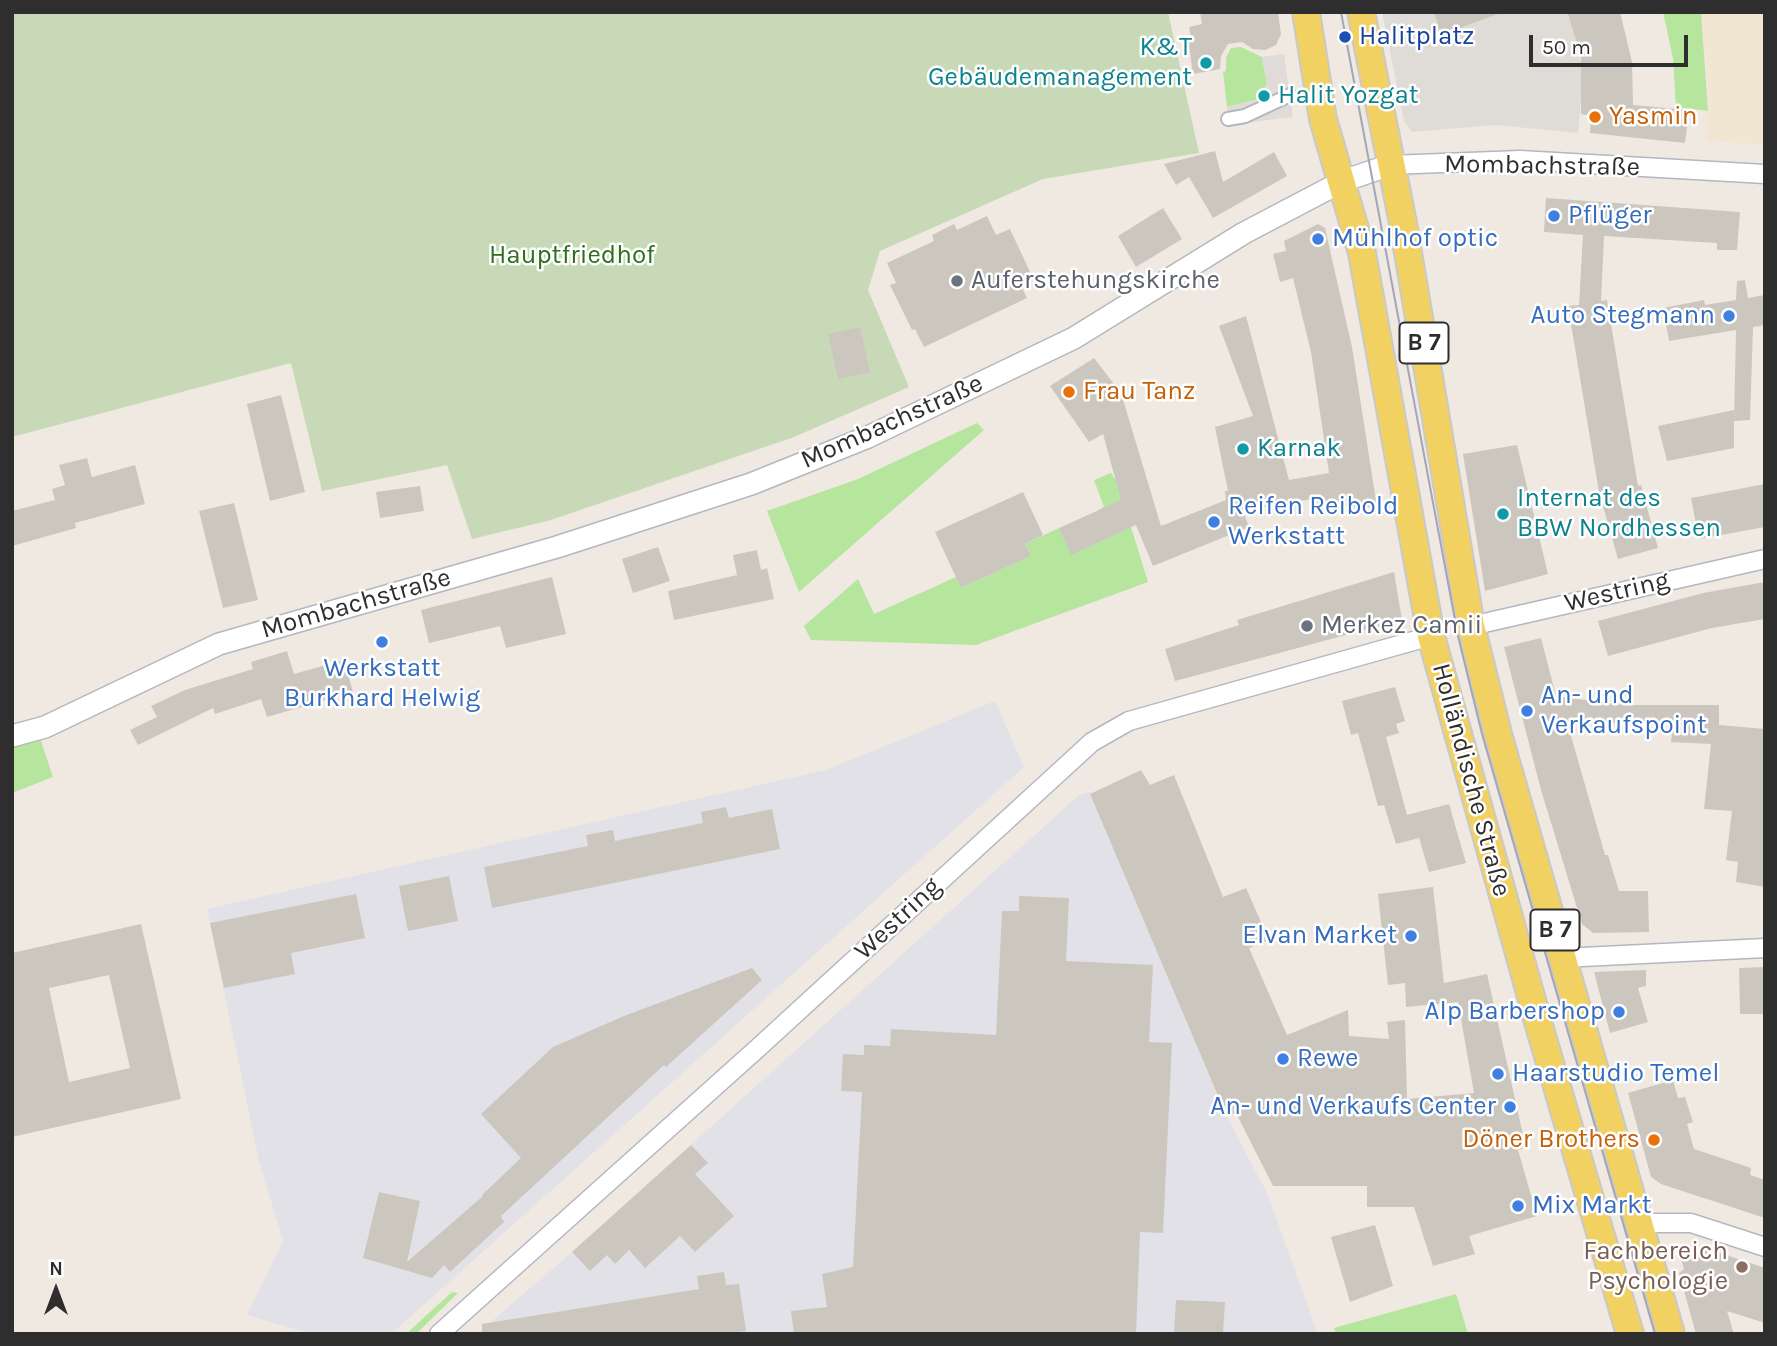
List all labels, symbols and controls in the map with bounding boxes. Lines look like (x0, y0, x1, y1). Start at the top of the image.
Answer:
place label: Halitplatz (1359, 21, 1474, 53)
scale bar (1532, 21, 1691, 65)
marker: Halitplatz (1337, 29, 1353, 45)
place label: K&T Gebäudemanagement (928, 32, 1192, 94)
text: 50 m (1542, 35, 1591, 59)
marker: K&T Gebäudemanagement (1198, 55, 1214, 71)
place label: Halit Yozgat (1278, 80, 1419, 112)
marker: Halit Yozgat (1256, 88, 1272, 104)
place label: Yasmin (1609, 101, 1697, 133)
marker: Yasmin (1587, 109, 1603, 125)
street label: Mombachstraße (1444, 149, 1640, 183)
place label: Pflüger (1568, 200, 1652, 232)
marker: Pflüger (1546, 208, 1562, 224)
place label: Mühlhof optic (1332, 223, 1498, 255)
marker: Mühlhof optic (1310, 231, 1326, 247)
park label: Hauptfriedhof (489, 240, 655, 272)
place label: Auferstehungskirche (971, 265, 1220, 297)
marker: Auferstehungskirche (949, 273, 965, 289)
place label: Auto Stegmann (1531, 300, 1715, 332)
marker: Auto Stegmann (1721, 308, 1737, 324)
road number: B 7 (1400, 322, 1448, 364)
street label: Mombachstraße (796, 368, 988, 476)
place label: Frau Tanz (1083, 376, 1195, 408)
marker: Frau Tanz (1061, 384, 1077, 400)
place label: Karnak (1257, 433, 1341, 465)
marker: Karnak (1235, 441, 1251, 457)
place label: Internat des BBW Nordhessen (1517, 483, 1721, 544)
place label: Reifen Reibold Werkstatt (1228, 491, 1398, 552)
marker: Internat des BBW Nordhessen (1495, 506, 1511, 522)
marker: Reifen Reibold Werkstatt (1206, 514, 1222, 530)
street label: Mombachstraße (258, 562, 454, 646)
street label: Westring (1561, 565, 1673, 619)
place label: Merkez Camii (1321, 610, 1482, 642)
marker: Merkez Camii (1299, 618, 1315, 634)
marker: Werkstatt Burkhard Helwig (374, 634, 390, 650)
place label: Werkstatt Burkhard Helwig (284, 653, 480, 714)
street label: Holländische Straße (1425, 660, 1517, 900)
place label: An- und Verkaufspoint (1541, 680, 1707, 742)
marker: An- und Verkaufspoint (1519, 703, 1535, 719)
street label: Westring (848, 871, 948, 967)
road number: B 7 (1530, 910, 1580, 950)
place label: Elvan Market (1242, 920, 1397, 952)
marker: Elvan Market (1403, 928, 1419, 944)
place label: Alp Barbershop (1425, 996, 1605, 1028)
marker: Alp Barbershop (1611, 1004, 1627, 1020)
place label: Rewe (1297, 1043, 1358, 1075)
marker: Rewe (1275, 1051, 1291, 1067)
place label: Haarstudio Temel (1512, 1058, 1719, 1090)
marker: Haarstudio Temel (1490, 1066, 1506, 1082)
place label: An- und Verkaufs Center (1210, 1091, 1496, 1123)
marker: An- und Verkaufs Center (1502, 1099, 1518, 1115)
place label: Döner Brothers (1462, 1124, 1640, 1156)
marker: Döner Brothers (1646, 1132, 1662, 1148)
place label: Mix Markt (1532, 1190, 1651, 1222)
marker: Mix Markt (1510, 1198, 1526, 1214)
place label: Fachbereich Psychologie (1583, 1236, 1728, 1298)
north arrow (21, 1255, 91, 1325)
text: N (49, 1258, 63, 1280)
marker: Fachbereich Psychologie (1734, 1259, 1750, 1275)

